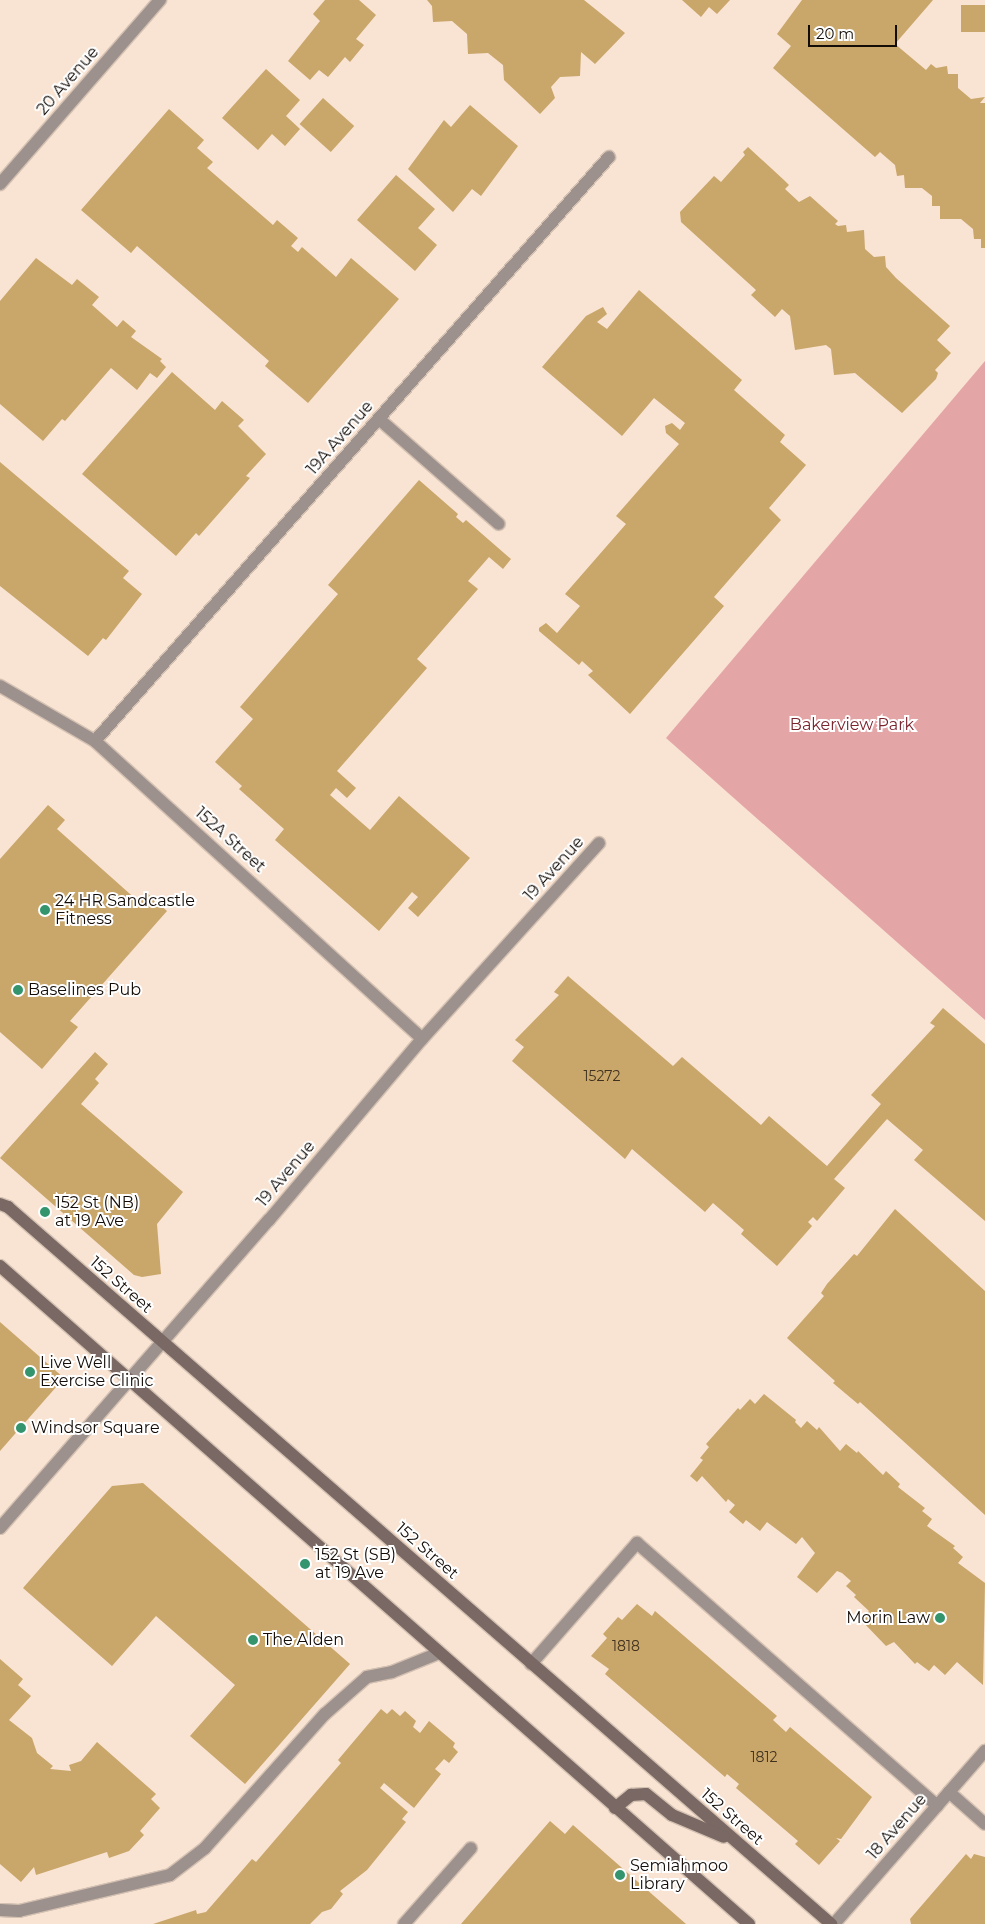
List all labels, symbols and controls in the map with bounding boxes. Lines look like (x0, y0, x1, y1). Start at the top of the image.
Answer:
scale bar (810, 15, 899, 47)
text: 20 m (816, 24, 854, 43)
street label: 20 Avenue (33, 43, 103, 119)
street label: 19A Avenue (303, 397, 377, 479)
park label: Bakerview Park (790, 715, 914, 735)
street label: 152A Street (191, 803, 269, 877)
street label: 19 Avenue (520, 833, 588, 905)
place label: 24 HR Sandcastle Fitness (55, 891, 195, 929)
marker: 24 HR Sandcastle Fitness (39, 904, 51, 916)
place label: Baselines Pub (28, 980, 141, 1000)
marker: Baselines Pub (12, 984, 24, 996)
house number: 15272 (583, 1068, 621, 1084)
street label: 19 Avenue (253, 1137, 319, 1211)
place label: 152 St (NB) at 19 Ave (55, 1193, 139, 1231)
marker: 152 St (NB) at 19 Ave (39, 1206, 51, 1218)
street label: 152 Street (86, 1253, 156, 1317)
place label: Live Well Exercise Clinic (40, 1353, 154, 1391)
marker: Live Well Exercise Clinic (24, 1366, 36, 1378)
place label: Windsor Square (31, 1418, 160, 1438)
marker: Windsor Square (15, 1422, 27, 1434)
street label: 152 Street (392, 1519, 462, 1583)
place label: 152 St (SB) at 19 Ave (315, 1545, 396, 1583)
marker: 152 St (SB) at 19 Ave (299, 1558, 311, 1570)
place label: Morin Law (846, 1608, 930, 1628)
marker: Morin Law (934, 1612, 946, 1624)
place label: The Alden (263, 1630, 344, 1650)
marker: The Alden (247, 1634, 259, 1646)
house number: 1818 (612, 1638, 640, 1654)
house number: 1812 (751, 1749, 777, 1765)
street label: 152 Street (697, 1785, 767, 1849)
street label: 18 Avenue (863, 1790, 931, 1864)
place label: Semiahmoo Library (630, 1856, 728, 1894)
marker: Semiahmoo Library (614, 1869, 626, 1881)

